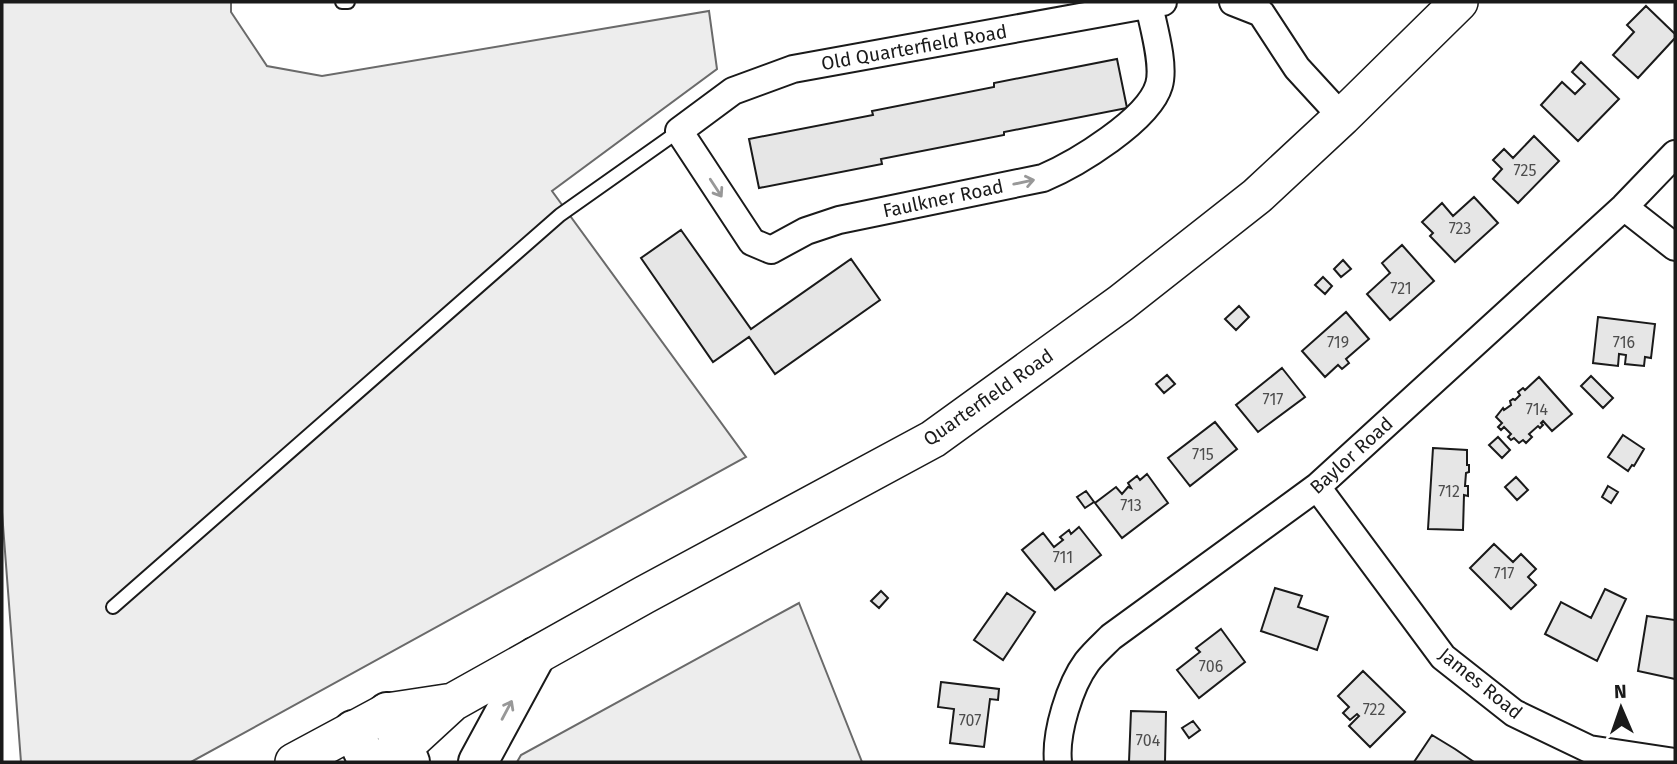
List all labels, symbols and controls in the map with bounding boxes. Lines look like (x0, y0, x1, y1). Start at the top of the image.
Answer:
street label: Old Quarterfield Road (819, 20, 1009, 75)
house number: 725 (1514, 161, 1536, 180)
street label: Faulkner Road (881, 174, 1005, 222)
one-way arrow (1012, 174, 1035, 188)
one-way arrow (709, 178, 723, 198)
house number: 723 (1449, 219, 1471, 238)
house number: 721 (1390, 279, 1412, 298)
house number: 719 (1327, 333, 1349, 352)
house number: 716 (1613, 333, 1635, 352)
street label: Quarterfield Road (919, 344, 1058, 451)
house number: 717 (1263, 390, 1283, 409)
house number: 714 (1526, 400, 1549, 419)
street label: Baylor Road (1305, 412, 1398, 499)
house number: 715 (1192, 445, 1214, 464)
house number: 712 (1438, 482, 1460, 501)
house number: 713 (1120, 496, 1142, 515)
house number: 711 (1053, 548, 1073, 567)
house number: 717 (1494, 564, 1514, 583)
street label: James Road (1434, 643, 1527, 724)
house number: 706 (1199, 657, 1223, 676)
north arrow (1586, 673, 1656, 743)
text: N (1614, 680, 1627, 703)
one-way arrow (500, 700, 514, 720)
house number: 722 (1363, 700, 1385, 719)
house number: 707 (959, 711, 981, 730)
house number: 704 (1136, 731, 1161, 750)

